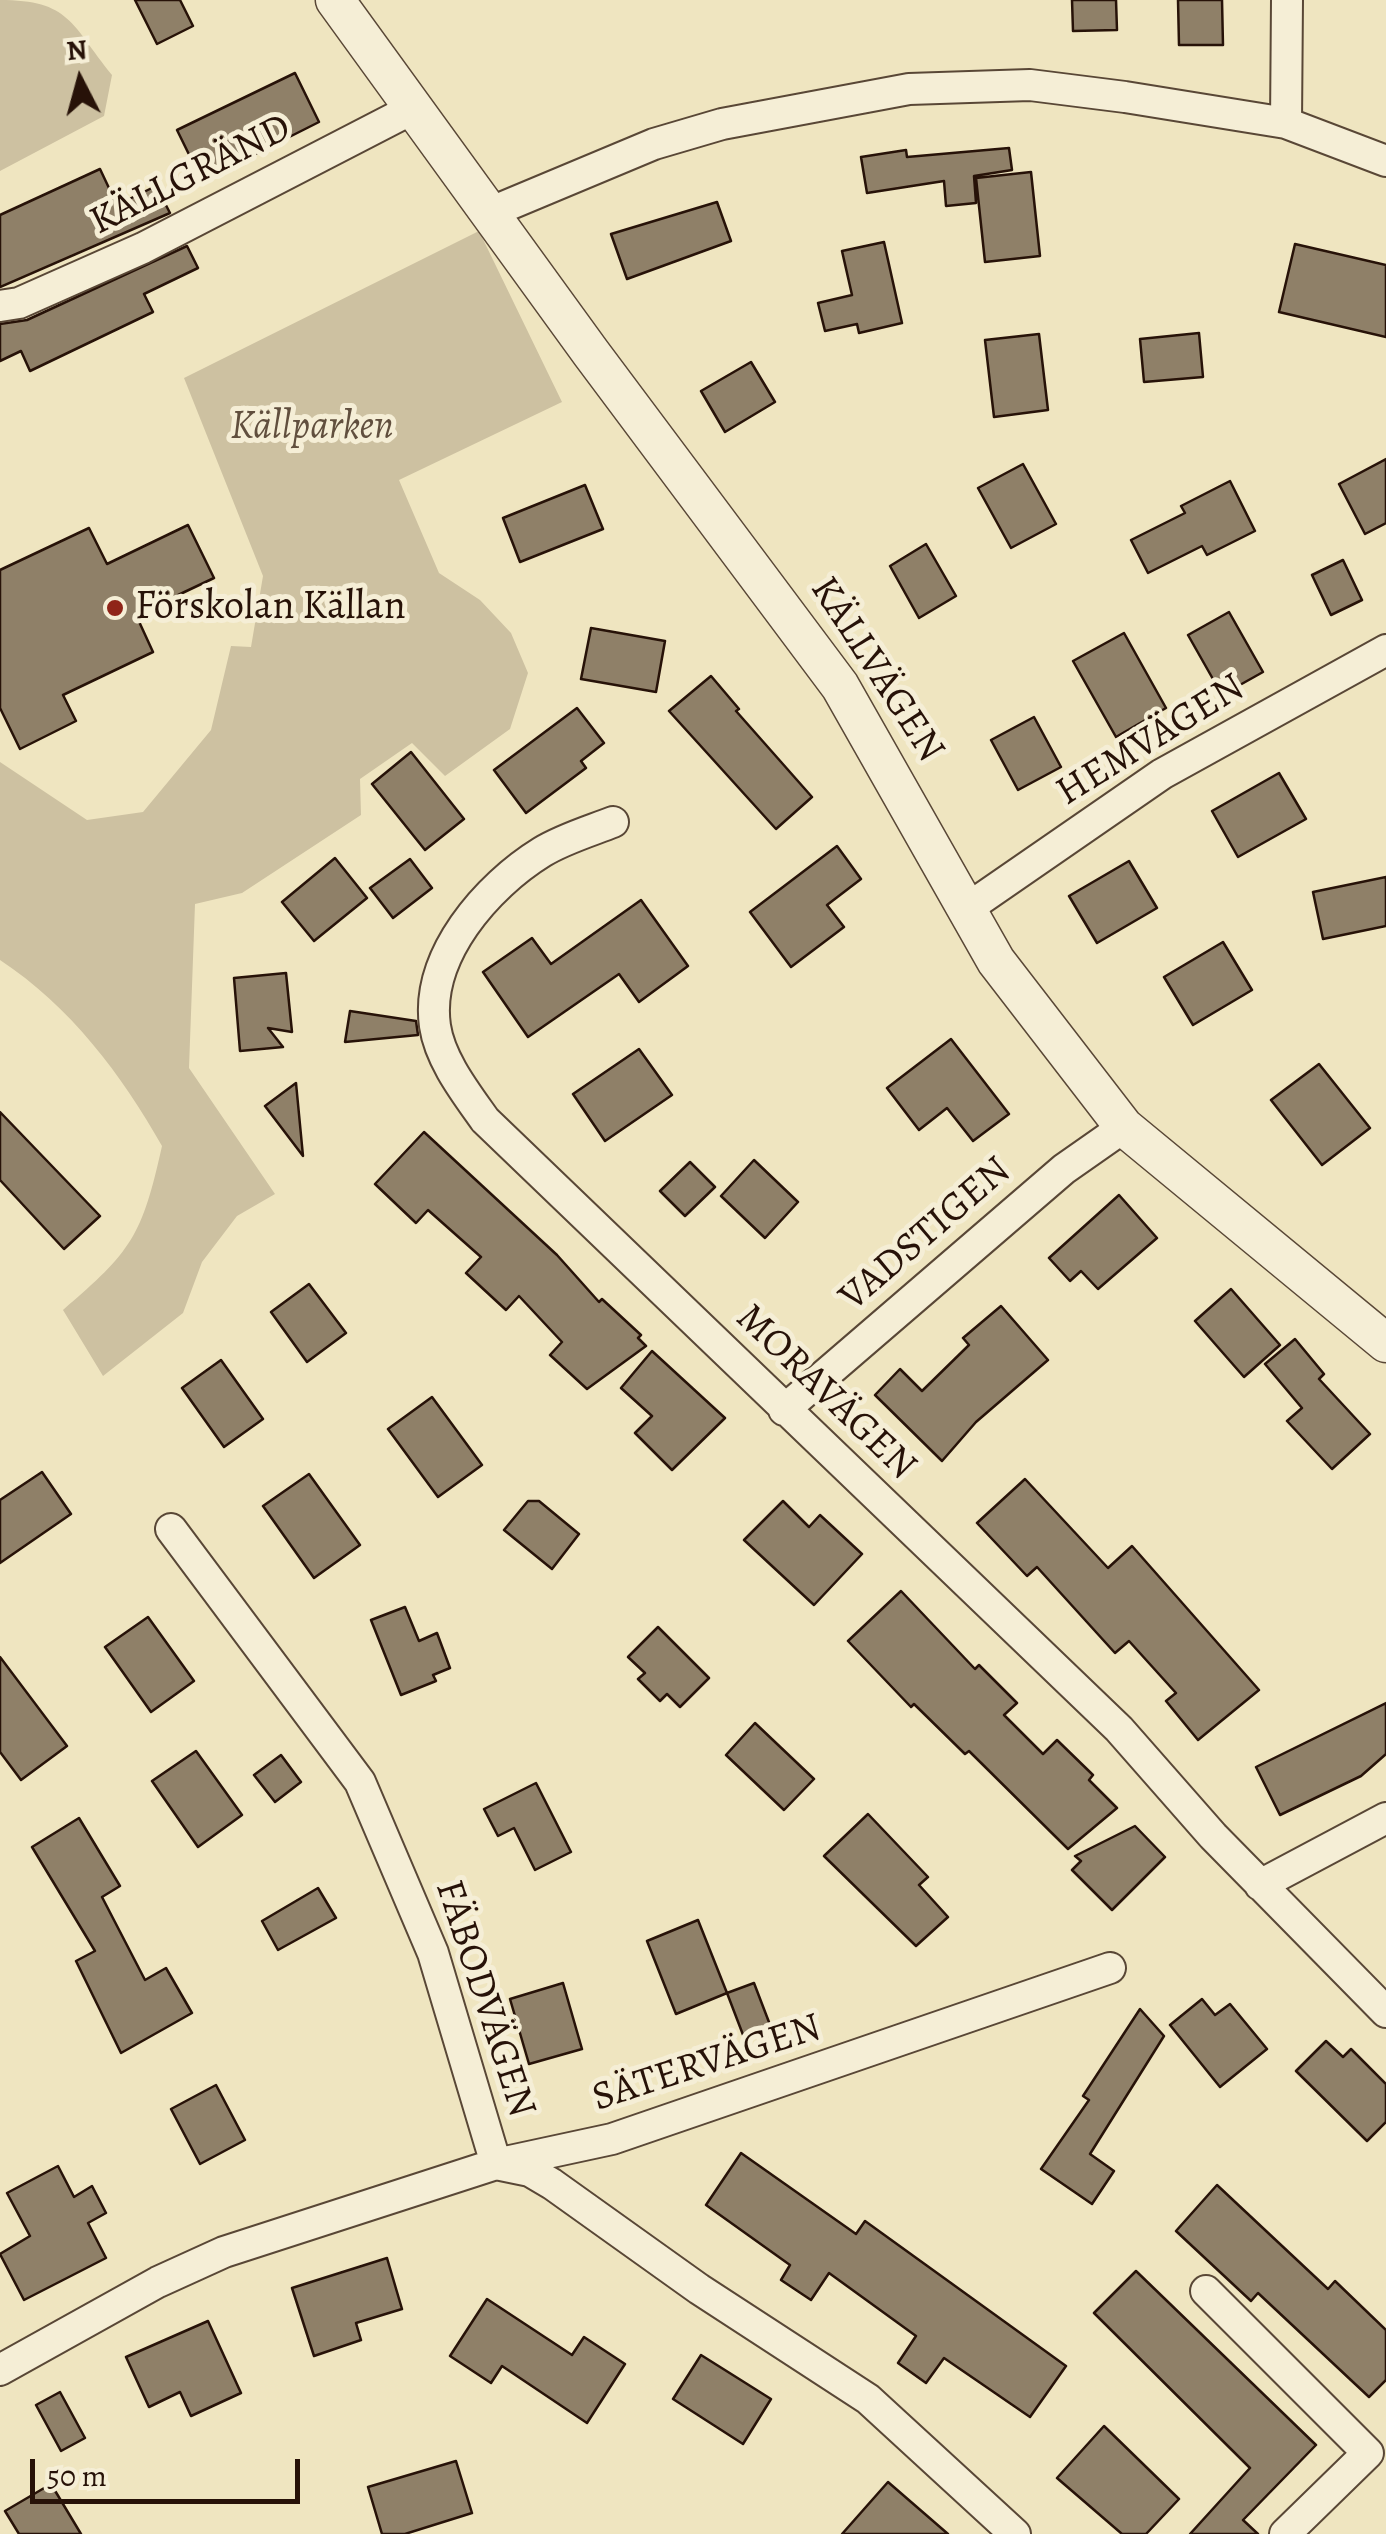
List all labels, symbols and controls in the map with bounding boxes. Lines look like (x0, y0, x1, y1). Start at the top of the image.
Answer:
north arrow (30, 30, 130, 130)
text: N (65, 30, 89, 70)
street label: KÄLLGRÄND (83, 105, 299, 247)
park label: Källparken (230, 404, 394, 452)
street label: KÄLLVÄGEN (798, 569, 954, 771)
place label: Förskolan Källan (135, 584, 406, 632)
marker: Förskolan Källan (104, 597, 126, 619)
street label: HEMVÄGEN (1048, 664, 1254, 818)
street label: VADSTIGEN (831, 1148, 1021, 1322)
street label: MORAVÄGEN (725, 1295, 925, 1491)
street label: FÄBODVÄGEN (423, 1874, 545, 2124)
street label: SÄTERVÄGEN (587, 2005, 827, 2123)
scale bar (35, 2439, 305, 2501)
text: 50 m (47, 2456, 107, 2496)

